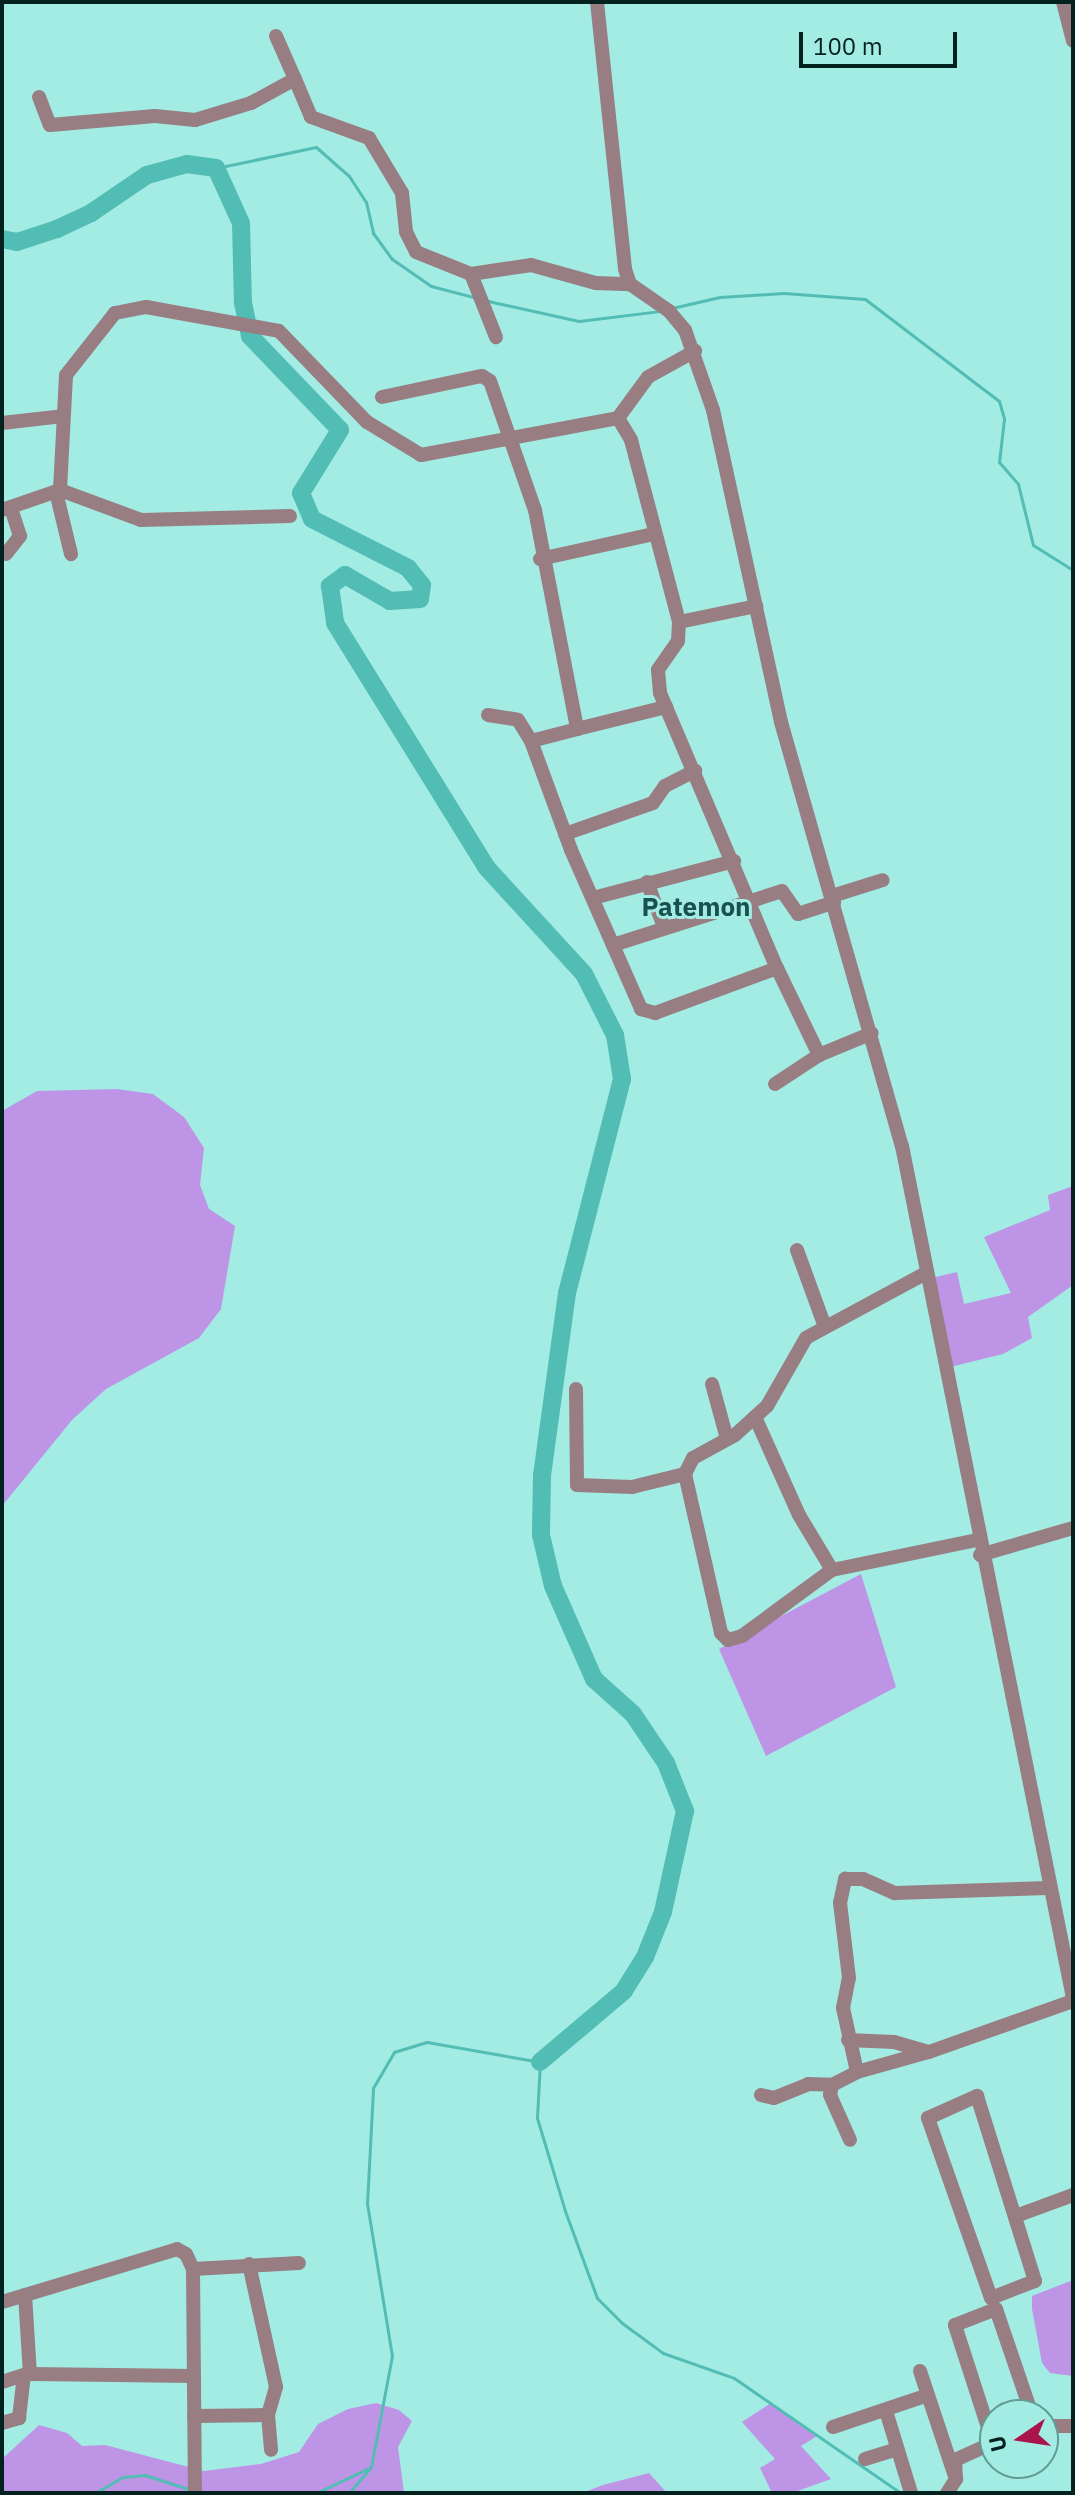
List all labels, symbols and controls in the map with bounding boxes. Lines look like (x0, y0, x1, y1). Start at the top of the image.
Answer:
scale bar (803, 16, 961, 66)
text: 100 m (813, 30, 883, 62)
district label: Patemon (641, 891, 751, 923)
north arrow (979, 2399, 1059, 2479)
text: U (981, 2433, 1013, 2455)

